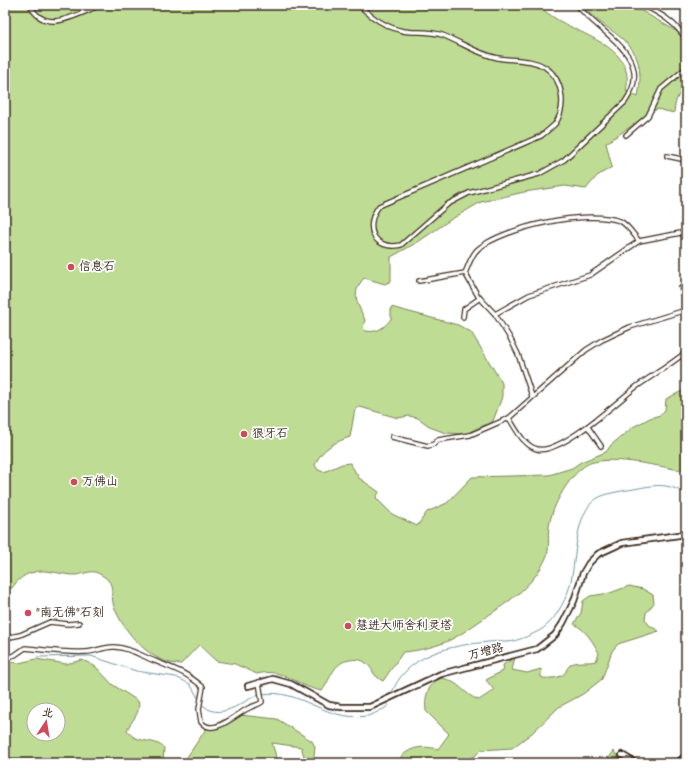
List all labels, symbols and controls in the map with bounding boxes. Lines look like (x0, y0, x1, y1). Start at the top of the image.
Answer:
place label: 信息石 (79, 259, 115, 275)
marker: 信息石 (66, 262, 76, 272)
place label: 狼牙石 (252, 426, 288, 442)
marker: 狼牙石 (239, 429, 249, 439)
place label: 万佛山 (82, 474, 118, 490)
marker: 万佛山 (69, 477, 79, 487)
place label: "南无佛"石刻 (36, 605, 104, 621)
marker: "南无佛"石刻 (23, 608, 33, 618)
place label: 慧进大师舍利灵塔 (356, 618, 452, 634)
marker: 慧进大师舍利灵塔 (343, 621, 353, 631)
street label: 万增路 (467, 640, 505, 664)
north arrow (26, 702, 66, 742)
text: 北 (41, 705, 55, 721)

